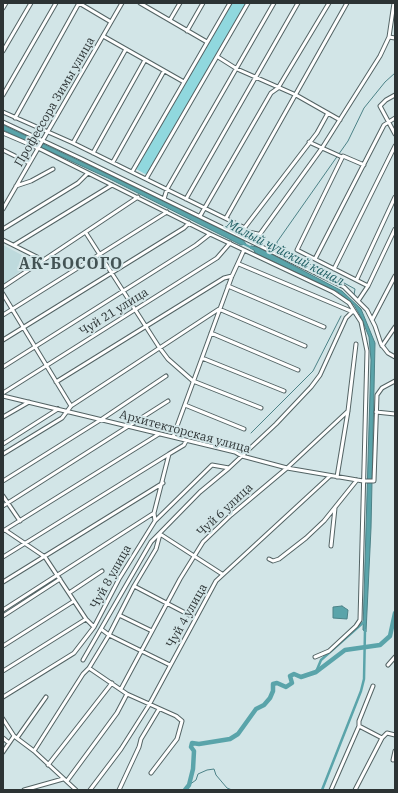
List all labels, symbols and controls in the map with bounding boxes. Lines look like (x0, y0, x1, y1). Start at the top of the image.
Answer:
street label: Профессора Зимы улица (12, 35, 98, 169)
water label: Малый чуйский канал (223, 216, 347, 290)
district label: АК-БОСОГО (19, 254, 123, 274)
street label: Чуй 21 улица (77, 285, 151, 339)
street label: Архитекторская улица (118, 408, 252, 456)
street label: Чуй 6 улица (194, 480, 256, 540)
street label: Чуй 8 улица (87, 542, 135, 612)
street label: Чуй 4 улица (163, 581, 211, 651)

